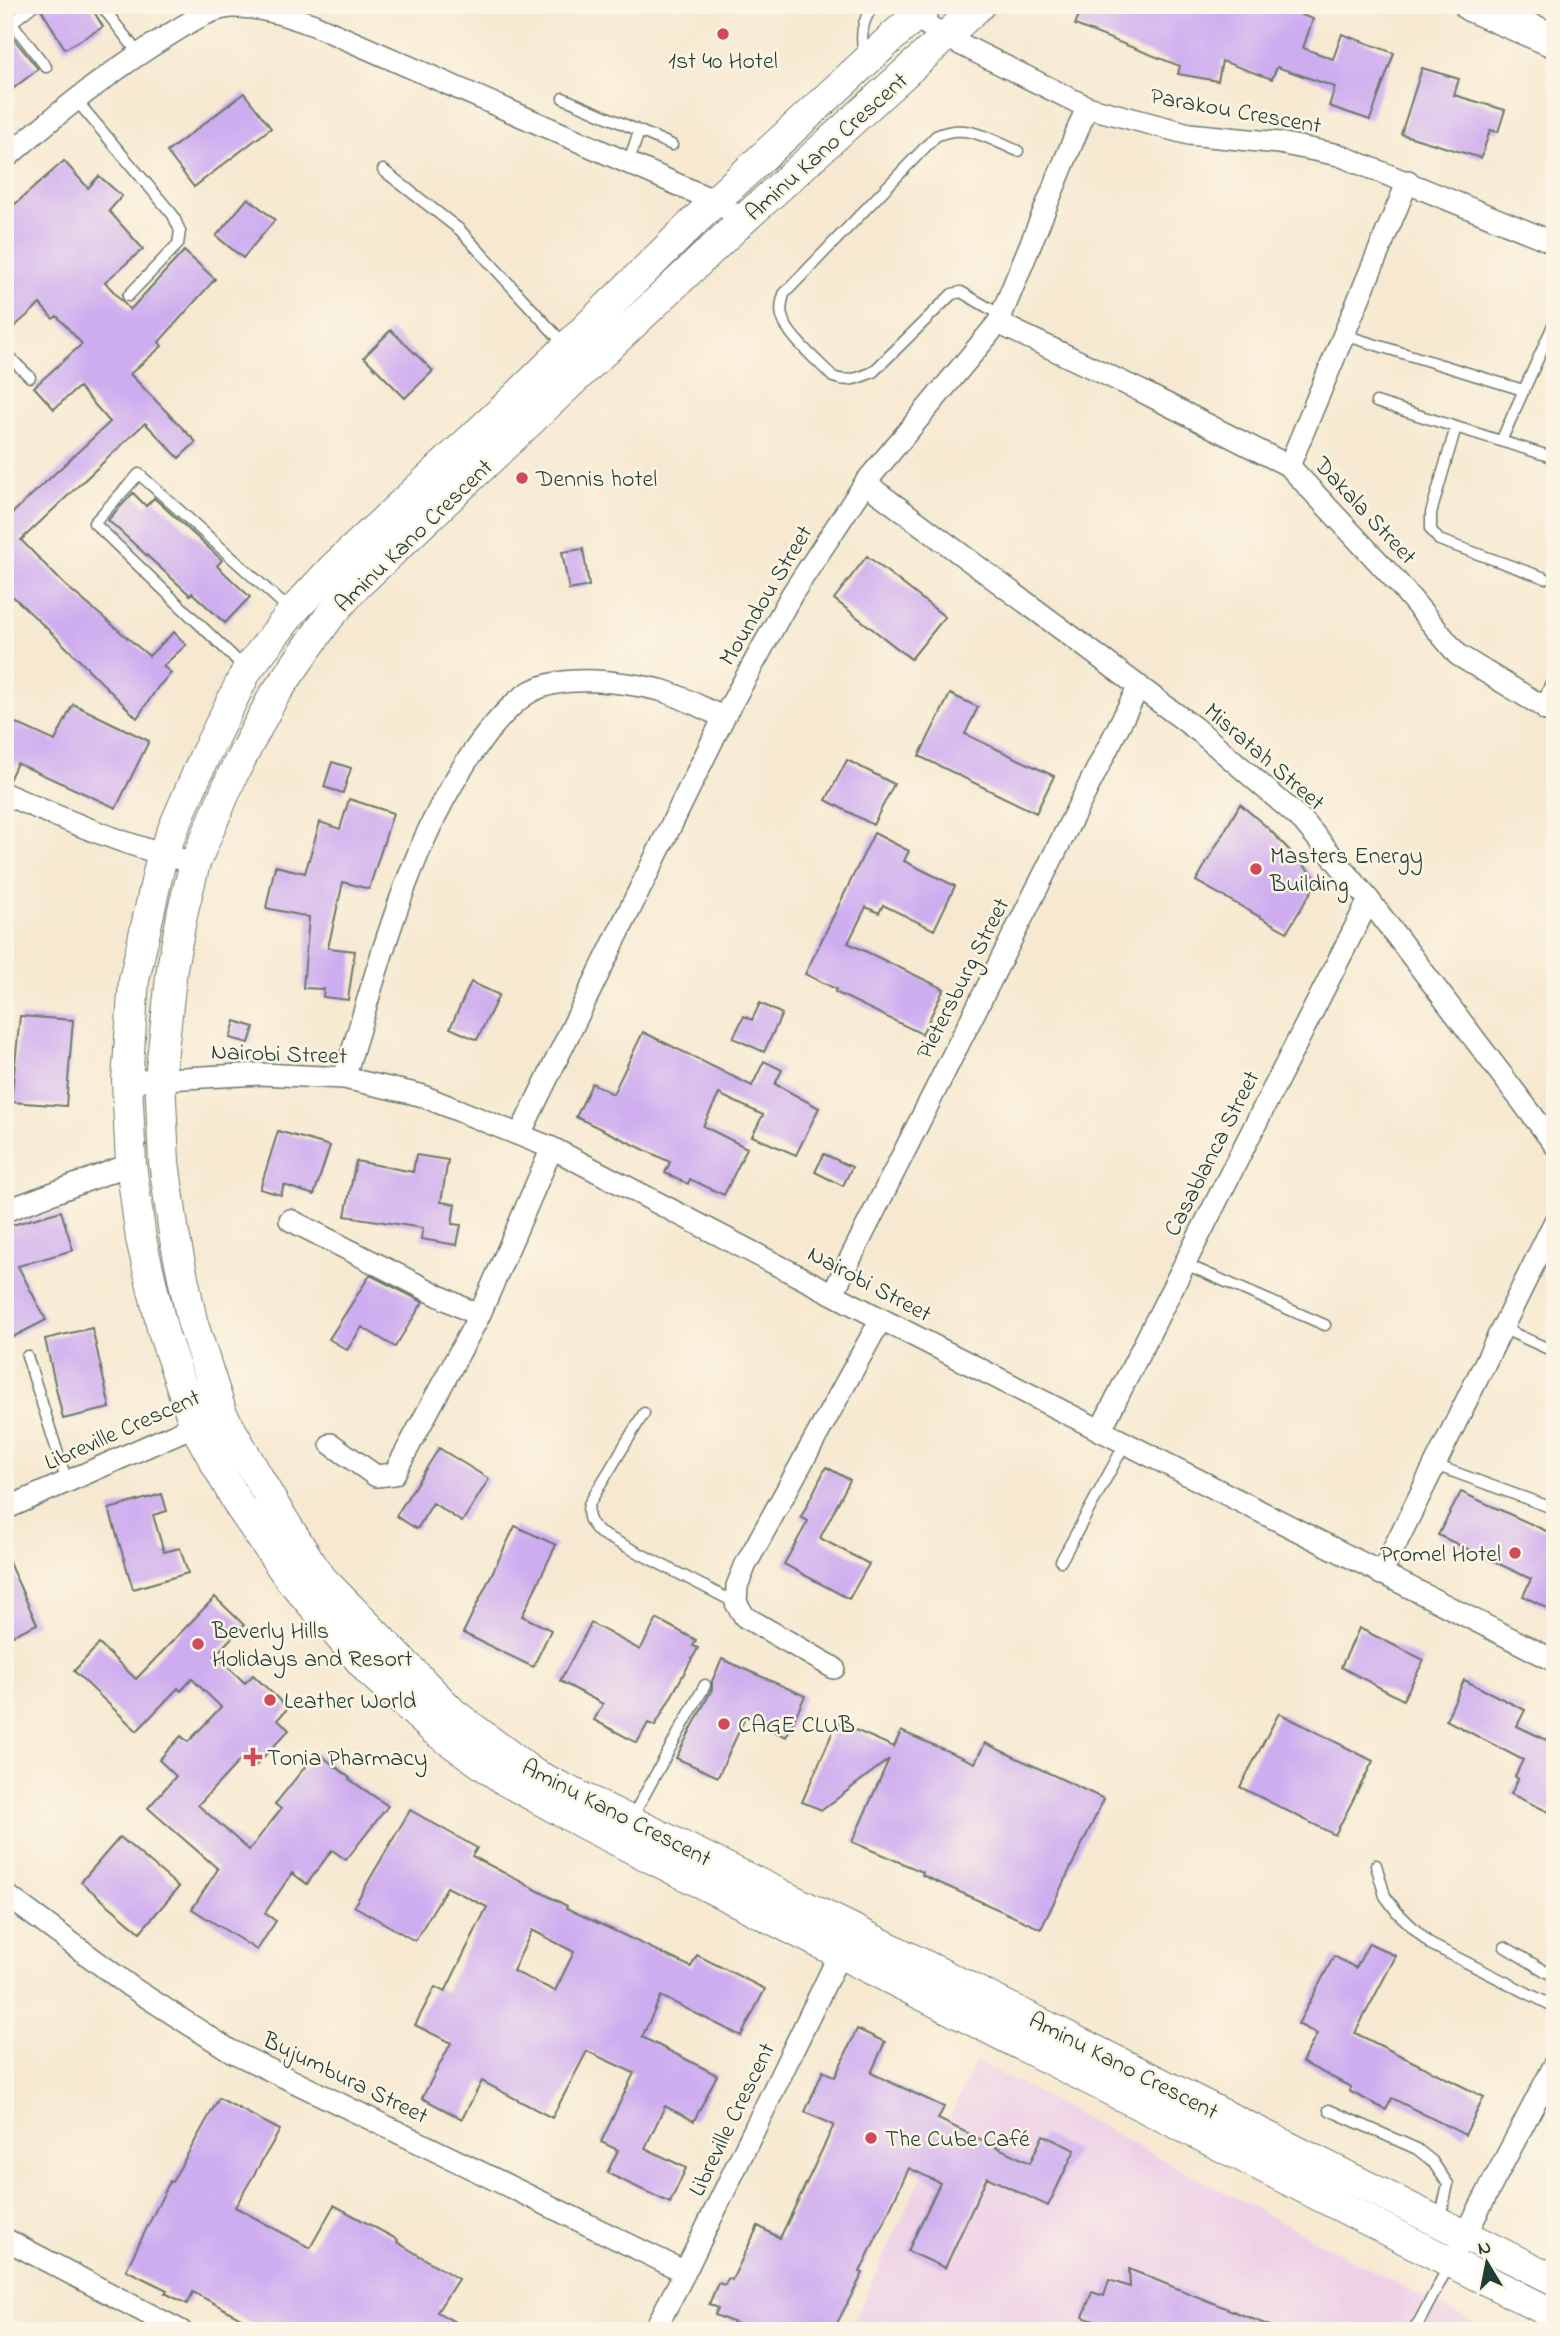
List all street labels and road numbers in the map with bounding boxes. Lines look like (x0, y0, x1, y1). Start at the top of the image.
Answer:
street label: Aminu Kano Crescent (738, 65, 917, 231)
street label: Parakou Crescent (1147, 80, 1324, 145)
street label: Dakala Street (1304, 449, 1424, 574)
street label: Aminu Kano Crescent (327, 452, 502, 622)
street label: Moundou Street (711, 519, 823, 673)
street label: Misratah Street (1195, 695, 1332, 820)
street label: Pietersburg Street (908, 892, 1020, 1066)
street label: Nairobi Street (210, 1036, 348, 1075)
street label: Casablanca Street (1156, 1065, 1270, 1243)
street label: Nairobi Street (801, 1238, 937, 1333)
street label: Libreville Crescent (39, 1381, 207, 1481)
street label: Aminu Kano Crescent (515, 1751, 717, 1877)
street label: Aminu Kano Crescent (1022, 2004, 1224, 2130)
street label: Bujumbura Street (255, 2024, 434, 2134)
street label: Libreville Crescent (681, 2037, 786, 2203)

